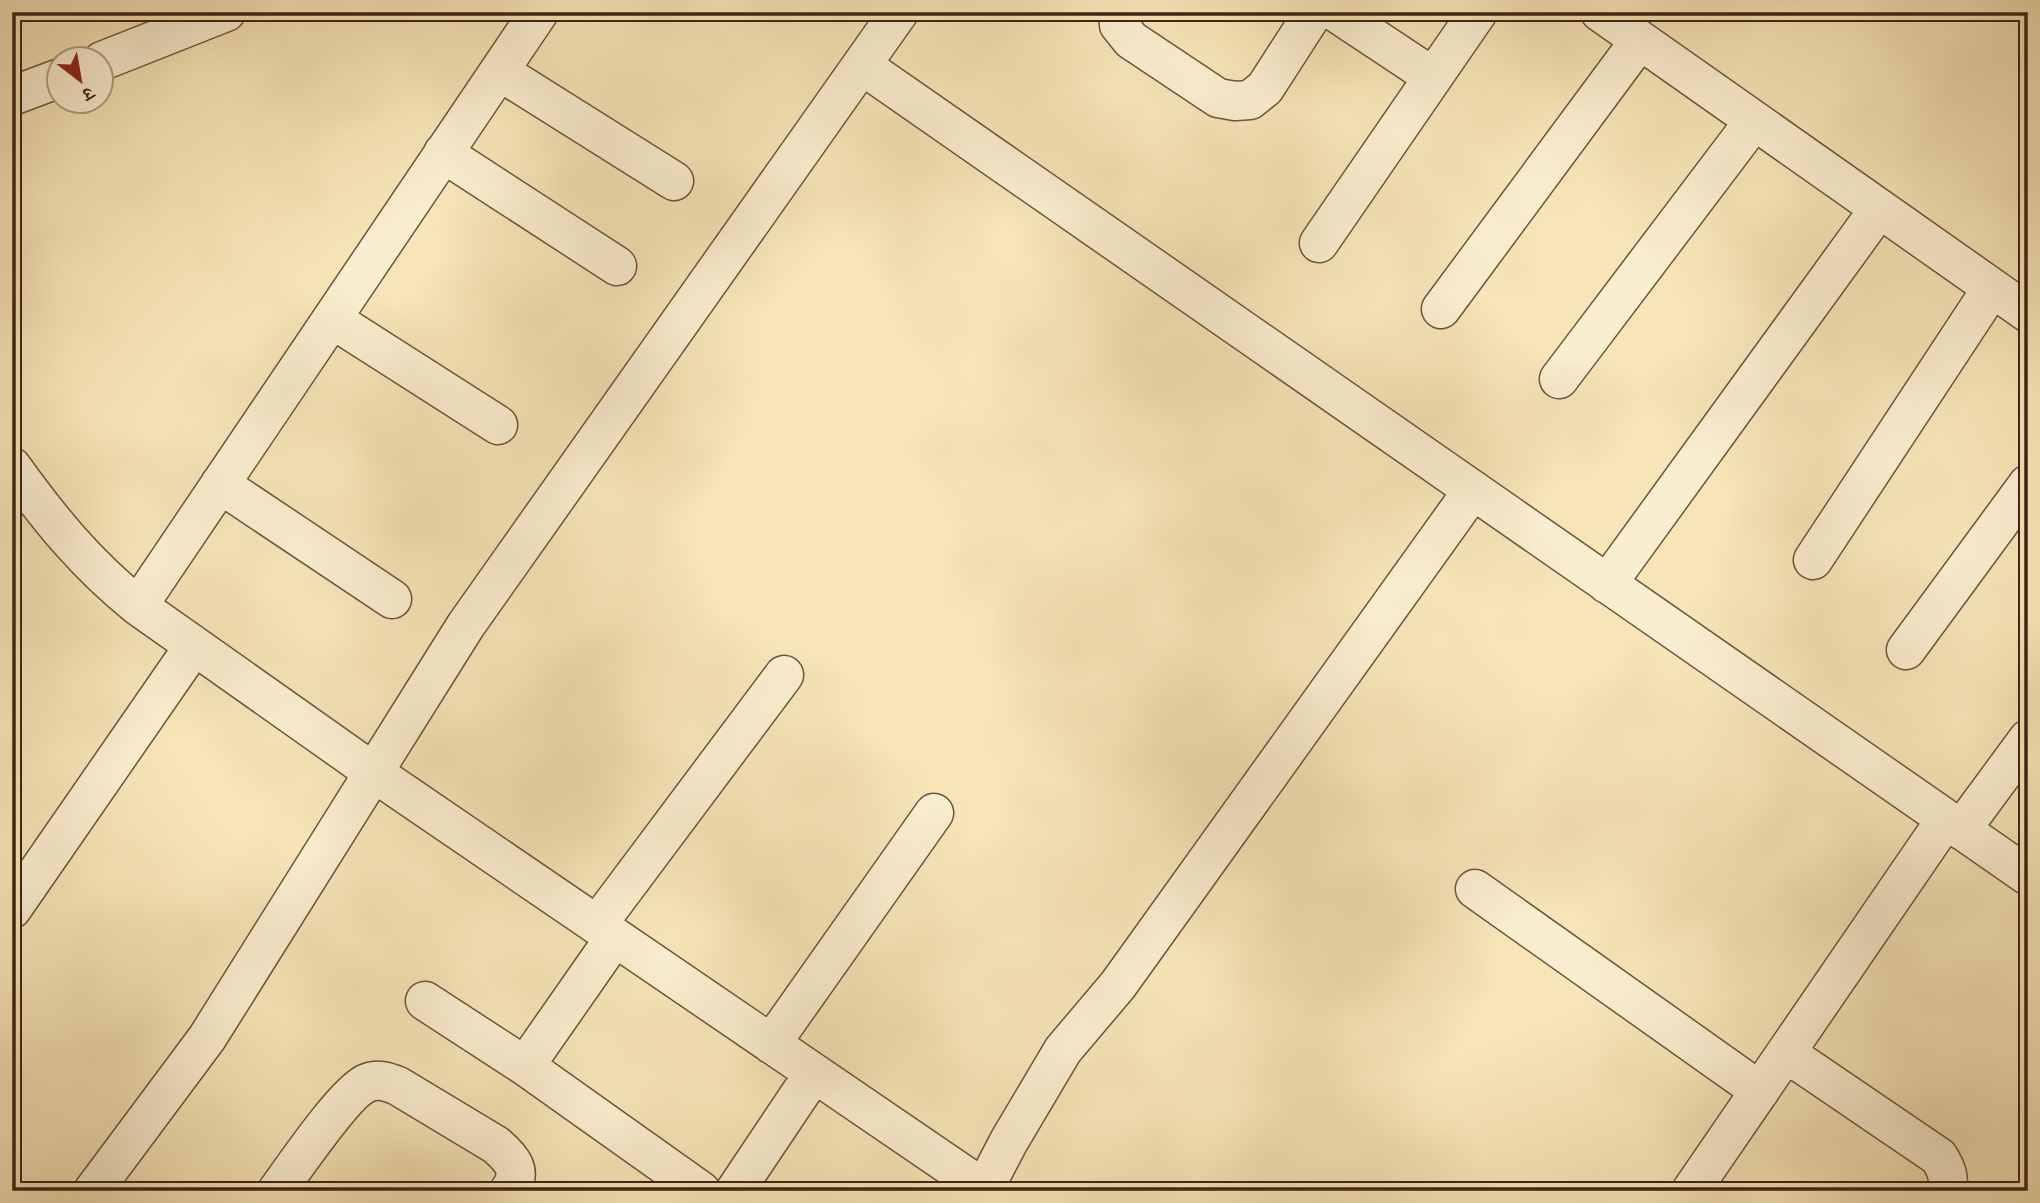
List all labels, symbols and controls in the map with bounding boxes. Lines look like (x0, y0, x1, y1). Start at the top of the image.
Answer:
north arrow (46, 46, 116, 116)
text: उ (75, 77, 100, 107)

